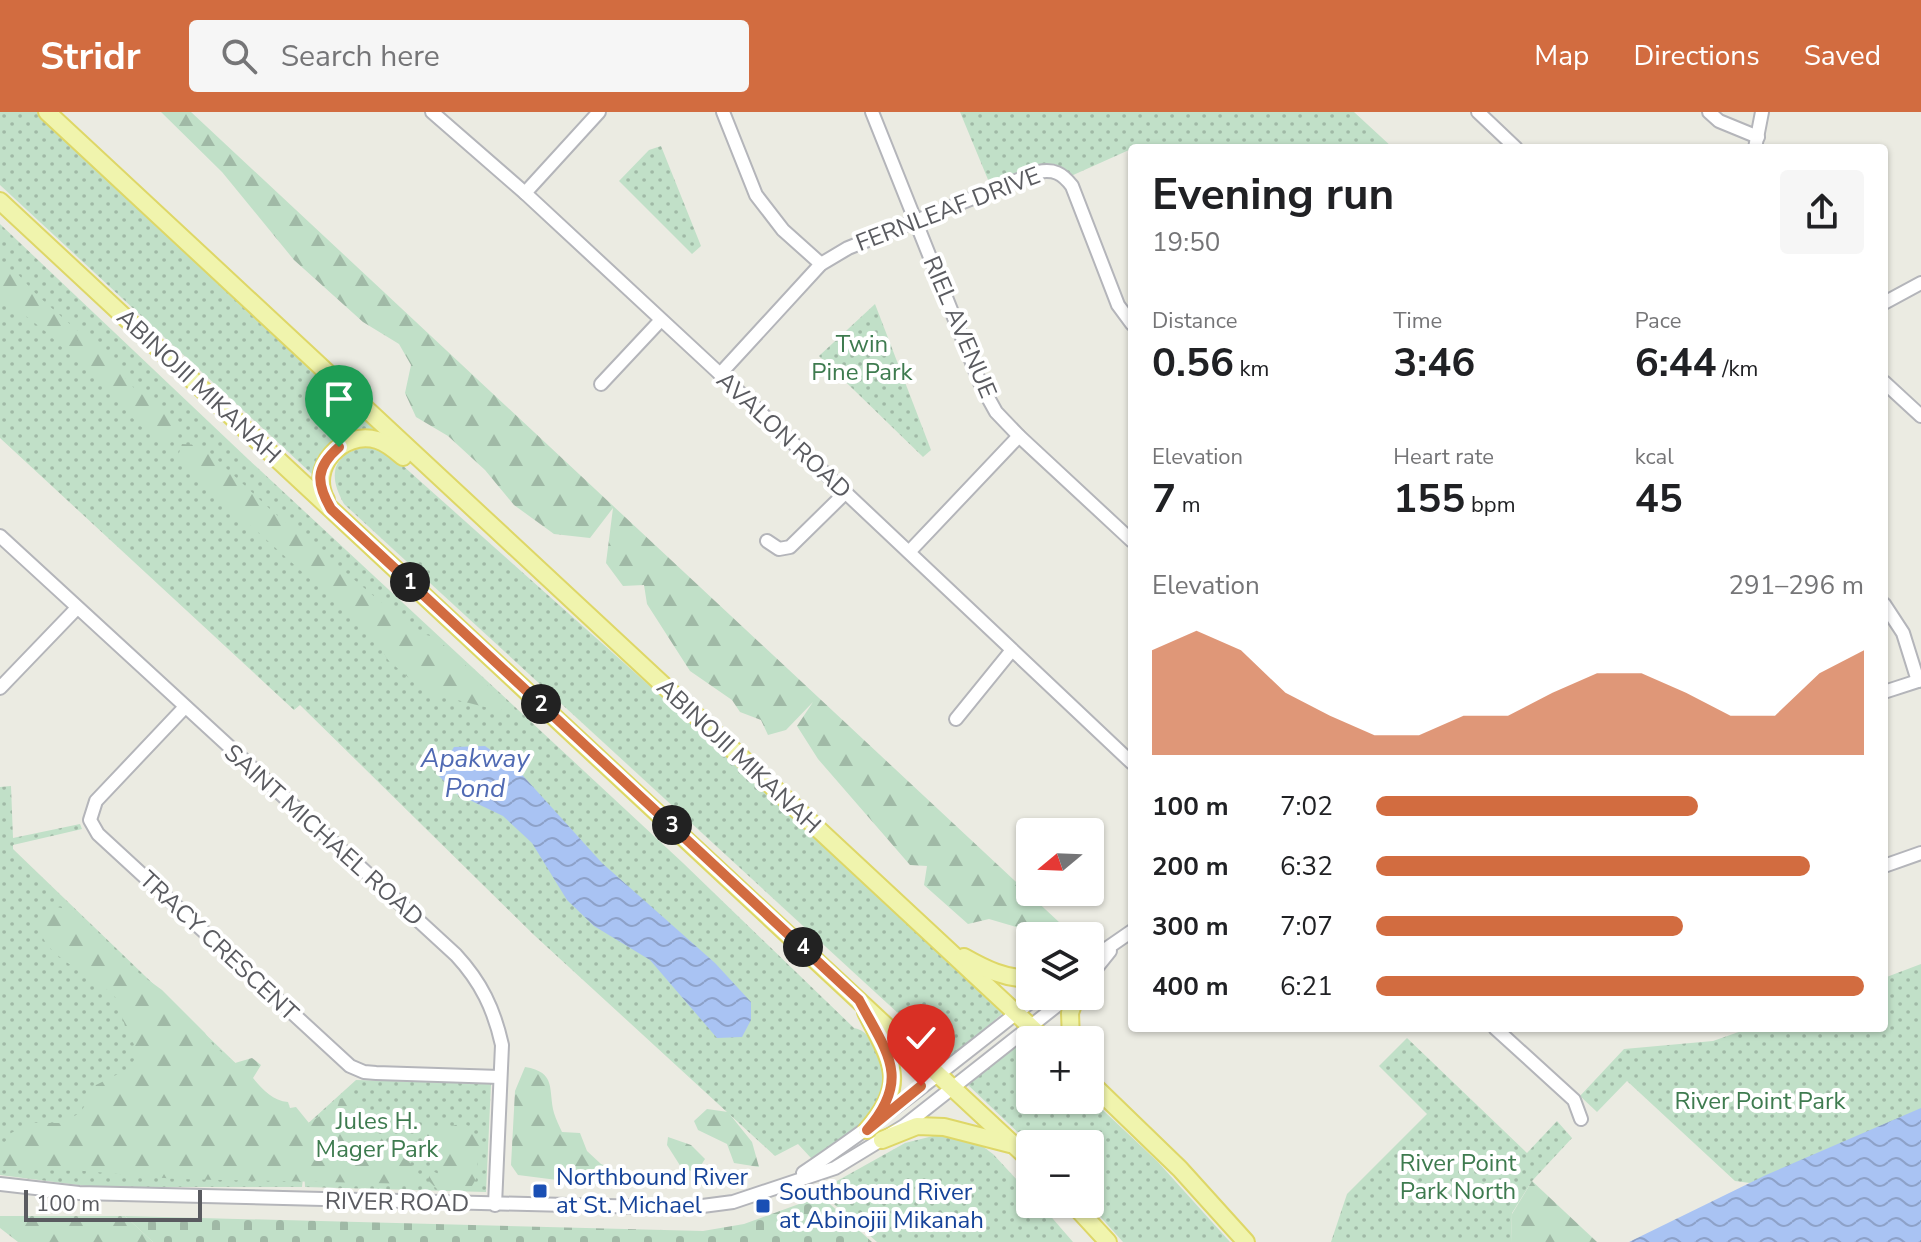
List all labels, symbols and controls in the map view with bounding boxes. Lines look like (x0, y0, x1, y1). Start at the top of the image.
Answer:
search box (189, 20, 749, 92)
text: Stridr (40, 31, 141, 82)
icon: search (217, 34, 261, 78)
text: Search here (281, 36, 440, 77)
text: Map (1534, 37, 1589, 75)
text: Directions (1633, 37, 1760, 75)
text: Saved (1804, 37, 1881, 75)
street label: FERNLEAF DRIVE (851, 159, 1045, 259)
text: Evening run (1152, 165, 1394, 225)
button: share (1780, 170, 1864, 254)
text: 19:50 (1152, 225, 1220, 260)
street label: RIEL AVENUE (916, 251, 1004, 403)
street label: ABINOJII MIKANAH (110, 301, 288, 471)
text: Distance (1152, 306, 1237, 336)
text: Time (1393, 306, 1442, 336)
text: Pace (1635, 306, 1681, 336)
park label: Twin Pine Park (811, 328, 914, 388)
text: 0.56 (1152, 336, 1234, 390)
text: 3:46 (1393, 336, 1475, 390)
text: 6:44 (1635, 336, 1717, 390)
text: km (1234, 354, 1269, 384)
text: /km (1717, 354, 1758, 384)
street label: AVALON ROAD (710, 364, 858, 506)
pin (305, 365, 373, 447)
icon: arrive (317, 377, 361, 421)
text: Elevation (1152, 442, 1243, 472)
text: Heart rate (1393, 442, 1494, 472)
text: kcal (1635, 442, 1674, 472)
text: 7 (1152, 472, 1176, 526)
text: 155 (1393, 472, 1465, 526)
text: 45 (1635, 472, 1683, 526)
text: m (1176, 490, 1201, 520)
text: bpm (1465, 490, 1515, 520)
pin: 1 (390, 562, 430, 602)
text: 1 (403, 567, 417, 597)
text: Elevation (1152, 568, 1260, 603)
text: 291–296 m (1728, 568, 1864, 603)
street label: ABINOJII MIKANAH (650, 671, 828, 841)
pin: 2 (521, 684, 561, 724)
text: 2 (534, 689, 548, 719)
street label: SAINT MICHAEL ROAD (217, 737, 431, 933)
water label: Apakway Pond (419, 741, 531, 806)
text: 100 m (1152, 789, 1229, 824)
text: 7:02 (1280, 789, 1333, 824)
pin: 3 (652, 805, 692, 845)
text: 3 (665, 810, 679, 840)
north arrow (1016, 818, 1104, 906)
map controls (1016, 818, 1104, 1218)
text: 200 m (1152, 849, 1229, 884)
text: 6:32 (1280, 849, 1333, 884)
street label: TRACY CRESCENT (133, 864, 306, 1029)
text: 300 m (1152, 909, 1229, 944)
text: 7:07 (1280, 909, 1333, 944)
button: layers (1016, 922, 1104, 1010)
pin: 4 (783, 927, 823, 967)
text: 4 (796, 932, 810, 962)
text: 400 m (1152, 969, 1229, 1004)
text: 6:21 (1280, 969, 1333, 1004)
pin (887, 1004, 955, 1086)
icon: check (899, 1016, 943, 1060)
button: + (1016, 1026, 1104, 1114)
park label: River Point Park (1674, 1085, 1847, 1117)
park label: Jules H. Mager Park (316, 1105, 439, 1165)
button: − (1016, 1130, 1104, 1218)
park label: River Point Park North (1400, 1147, 1517, 1207)
place label: Northbound River at St. Michael (556, 1161, 749, 1221)
place label: Southbound River at Abinojii Mikanah (779, 1176, 984, 1236)
marker: Northbound River at St. Michael (531, 1182, 549, 1200)
street label: RIVER ROAD (325, 1185, 469, 1219)
scale bar (24, 1186, 202, 1222)
text: 100 m (36, 1189, 100, 1219)
marker: Southbound River at Abinojii Mikanah (754, 1197, 772, 1215)

